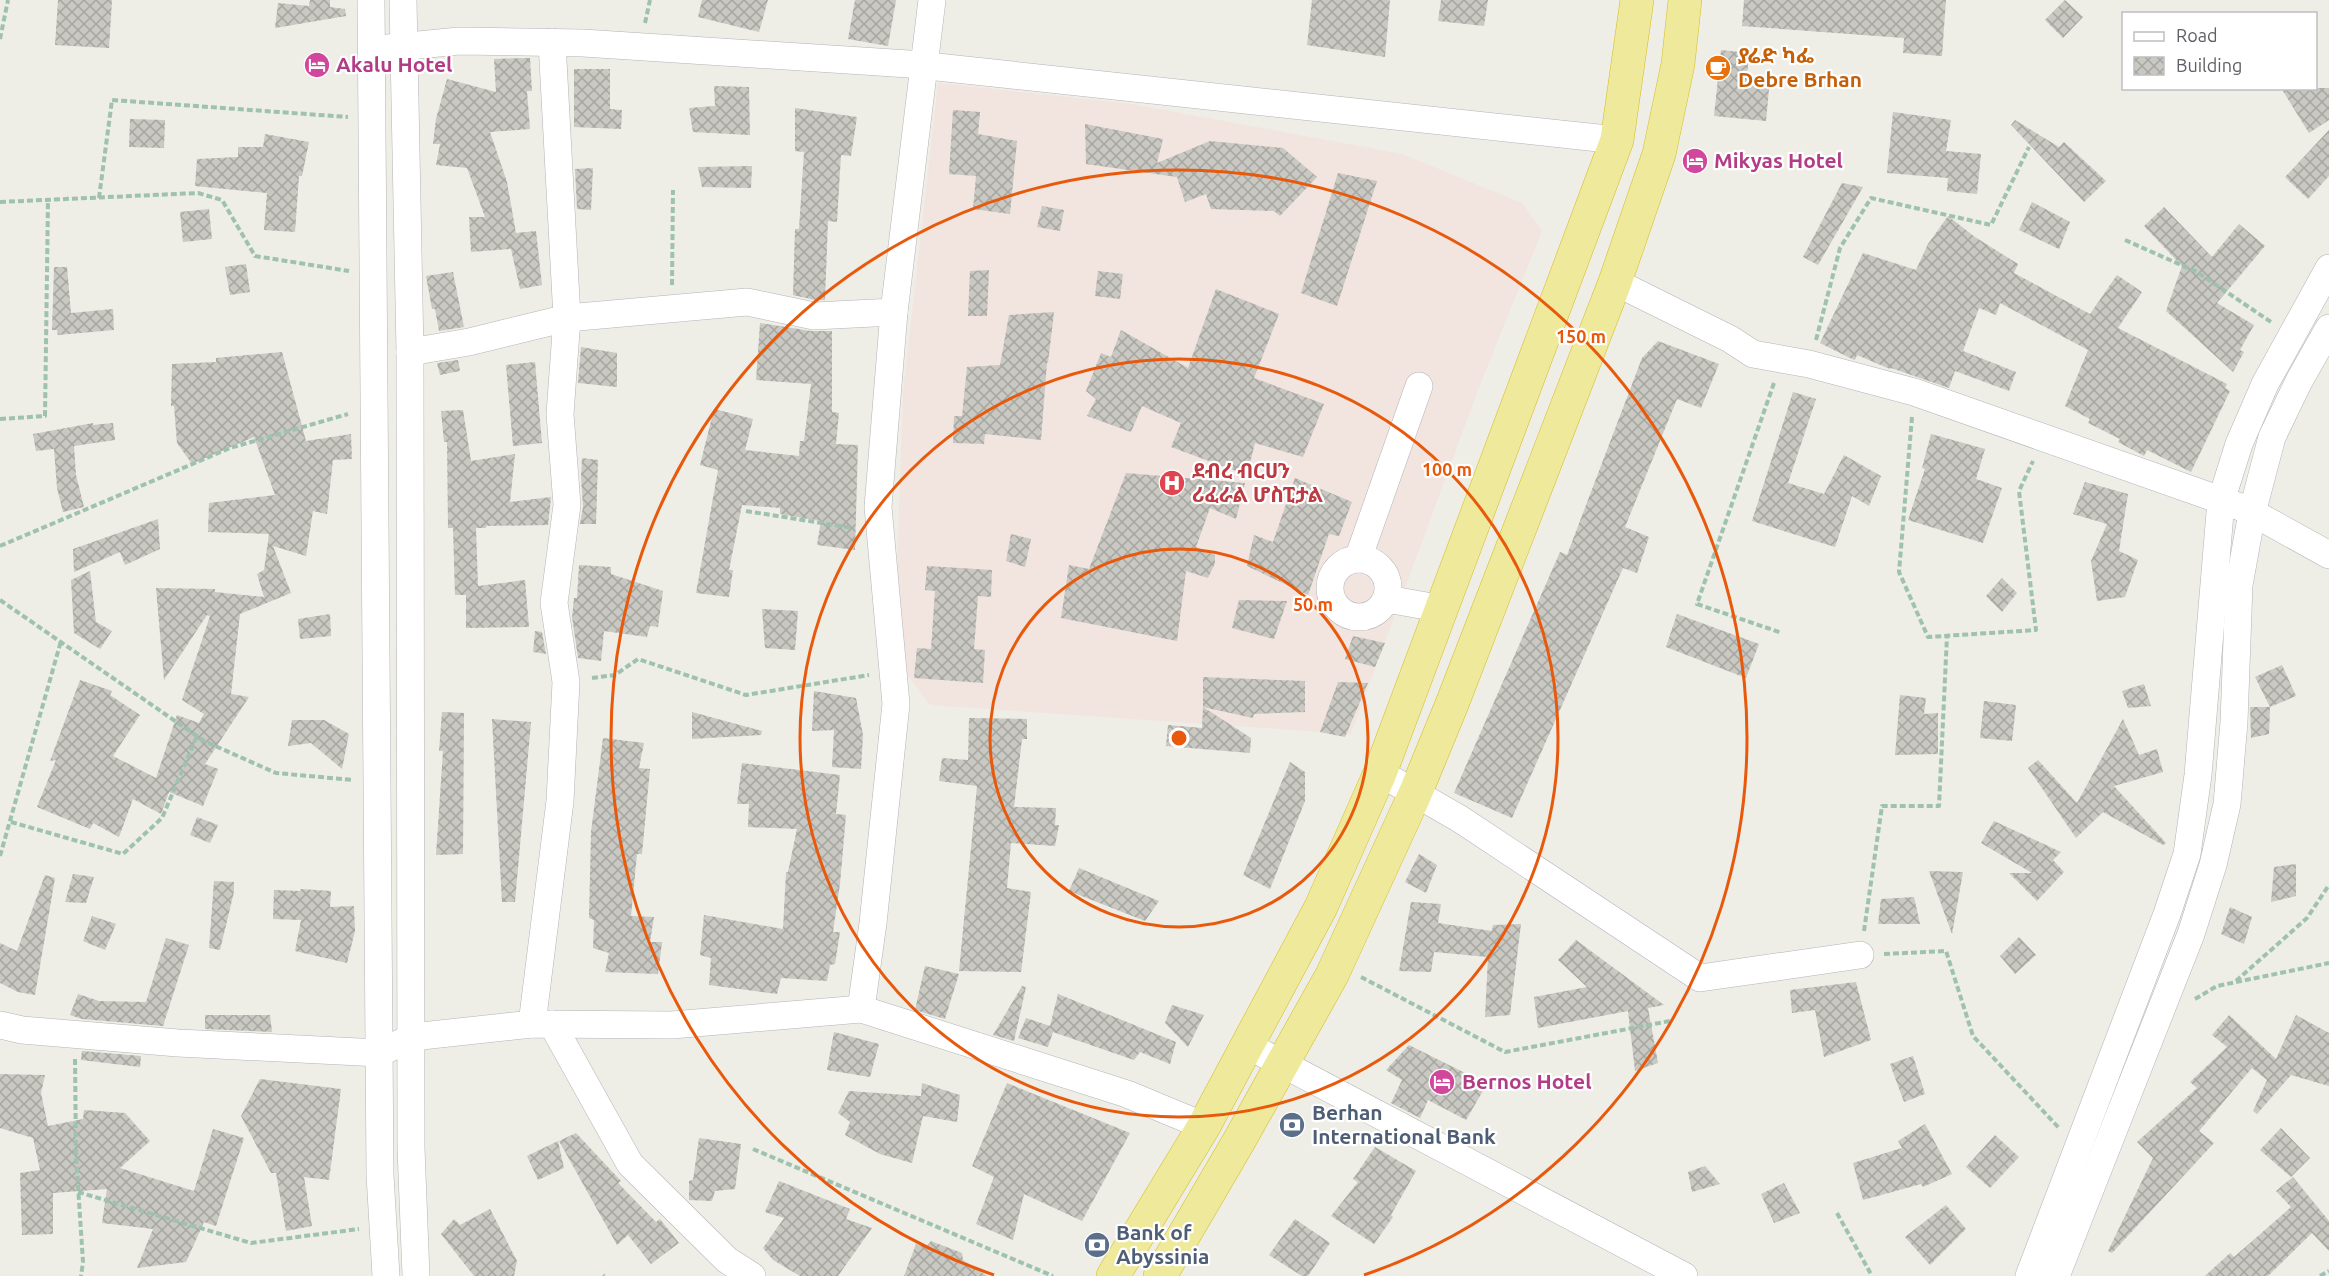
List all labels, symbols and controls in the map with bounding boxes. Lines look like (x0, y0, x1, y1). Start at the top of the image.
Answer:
legend (2122, 12, 2317, 90)
text: Road (2176, 25, 2218, 45)
place label: ያሬድ ካፌ Debre Brhan (1738, 43, 1862, 91)
hotel icon: Akalu Hotel (302, 50, 332, 80)
place label: Akalu Hotel (336, 52, 452, 76)
cafe icon: ያሬድ ካፌ Debre Brhan (1703, 53, 1733, 83)
text: Building (2176, 55, 2242, 75)
hotel icon: Mikyas Hotel (1680, 146, 1710, 176)
place label: Mikyas Hotel (1714, 148, 1843, 172)
text: 150 m (1556, 326, 1606, 346)
place label: ደብረ ብርሀን ሪፈራል ሆስፒታል (1192, 458, 1324, 506)
text: 100 m (1422, 459, 1472, 479)
hospital icon: ደብረ ብርሀን ሪፈራል ሆስፒታል (1157, 468, 1187, 498)
text: 50 m (1293, 594, 1333, 614)
centre of rings (1169, 728, 1189, 748)
hotel icon: Bernos Hotel (1427, 1067, 1457, 1097)
place label: Bernos Hotel (1462, 1069, 1592, 1093)
place label: Berhan International Bank (1312, 1100, 1496, 1148)
bank icon: Berhan International Bank (1277, 1110, 1307, 1140)
place label: Bank of Abyssinia (1116, 1220, 1209, 1268)
bank icon: Bank of Abyssinia (1082, 1230, 1112, 1260)

